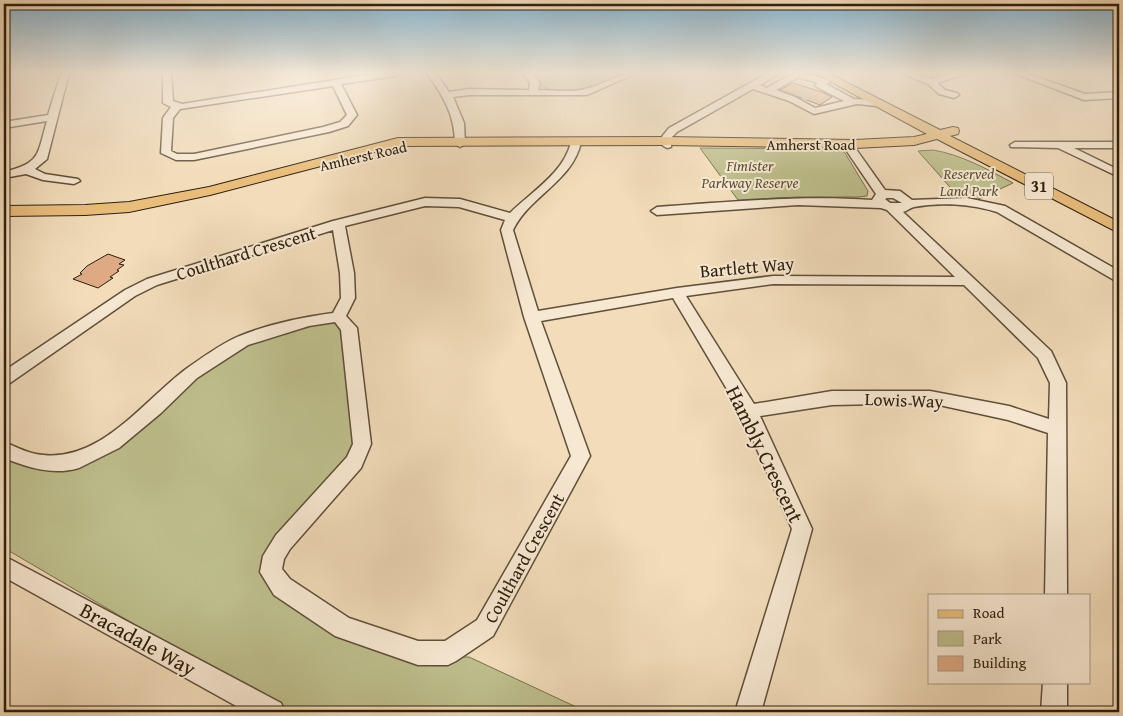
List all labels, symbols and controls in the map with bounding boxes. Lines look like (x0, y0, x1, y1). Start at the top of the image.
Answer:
street label: Amherst Road (767, 134, 855, 155)
street label: Amherst Road (317, 136, 409, 176)
park label: Fimister Parkway Reserve (700, 155, 799, 193)
park label: Reserved Land Park (939, 163, 998, 201)
road number: 31 (1025, 172, 1053, 200)
street label: Coulthard Crescent (173, 219, 320, 287)
street label: Bartlett Way (699, 249, 795, 285)
street label: Hambly Crescent (718, 380, 812, 528)
street label: Lowis Way (864, 385, 944, 415)
street label: Coulthard Crescent (477, 488, 571, 628)
street label: Bracadale Way (74, 594, 202, 684)
legend (928, 594, 1090, 684)
text: Road (973, 602, 1004, 623)
text: Park (973, 628, 1002, 649)
text: Building (973, 652, 1027, 673)

